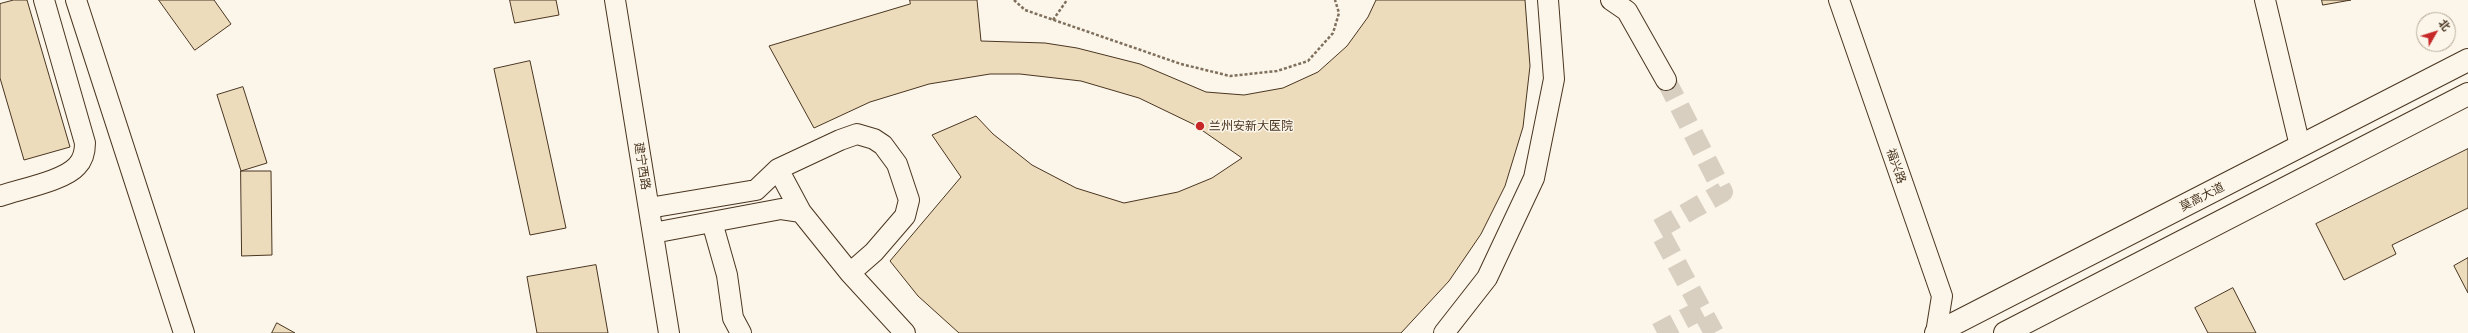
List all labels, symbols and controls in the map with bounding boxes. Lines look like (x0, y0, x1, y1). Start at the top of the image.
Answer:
north arrow (2416, 12, 2456, 52)
text: 北 (2436, 16, 2454, 34)
place label: 兰州安新大医院 (1209, 119, 1293, 133)
marker: 兰州安新大医院 (1194, 120, 1206, 132)
street label: 建宁西路 (631, 141, 653, 191)
street label: 福兴路 (1883, 147, 1909, 185)
street label: 莫高大道 (2177, 180, 2227, 214)

